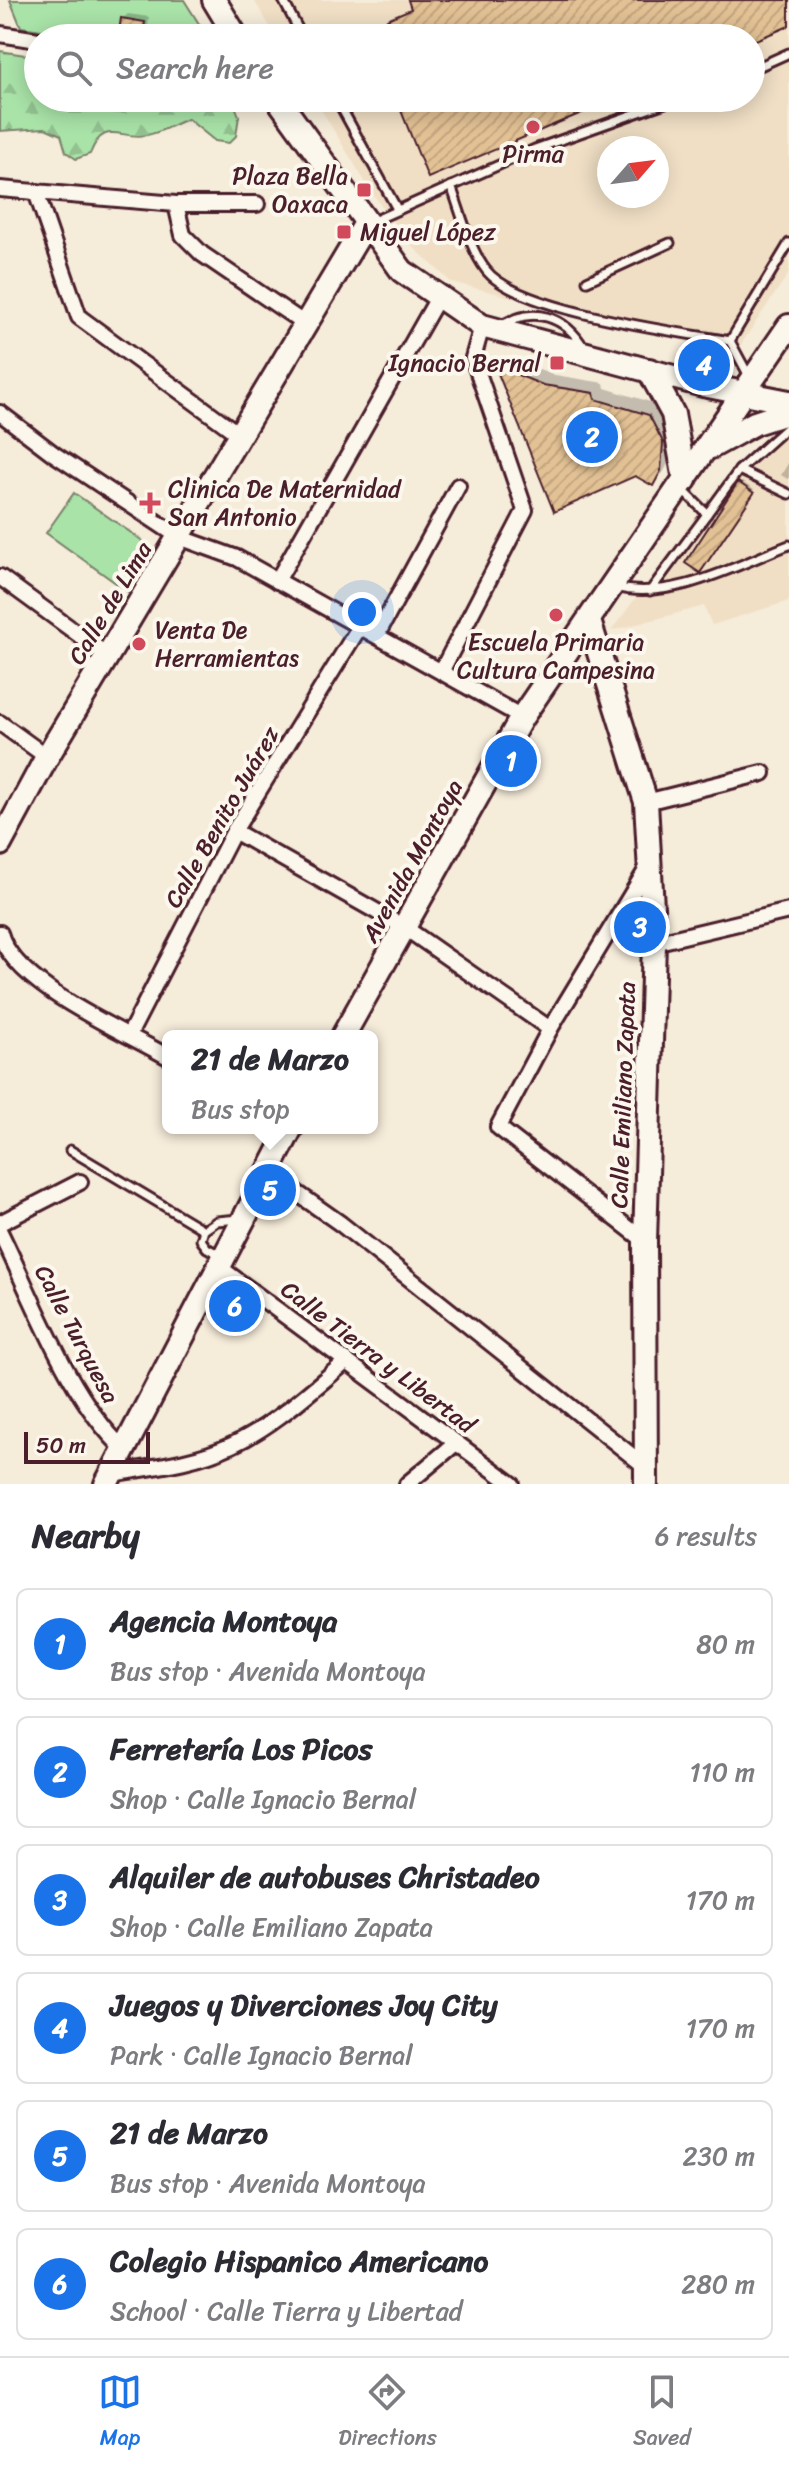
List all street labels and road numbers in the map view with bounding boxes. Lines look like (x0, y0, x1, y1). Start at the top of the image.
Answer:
street label: Calle de Lima (56, 532, 164, 673)
street label: Calle Benito Juárez (153, 717, 292, 916)
street label: Avenida Montoya (349, 771, 474, 951)
street label: Calle Emiliano Zapata (598, 981, 648, 1209)
street label: Calle Turquesa (23, 1257, 131, 1411)
street label: Calle Tierra y Libertad (271, 1269, 486, 1445)

